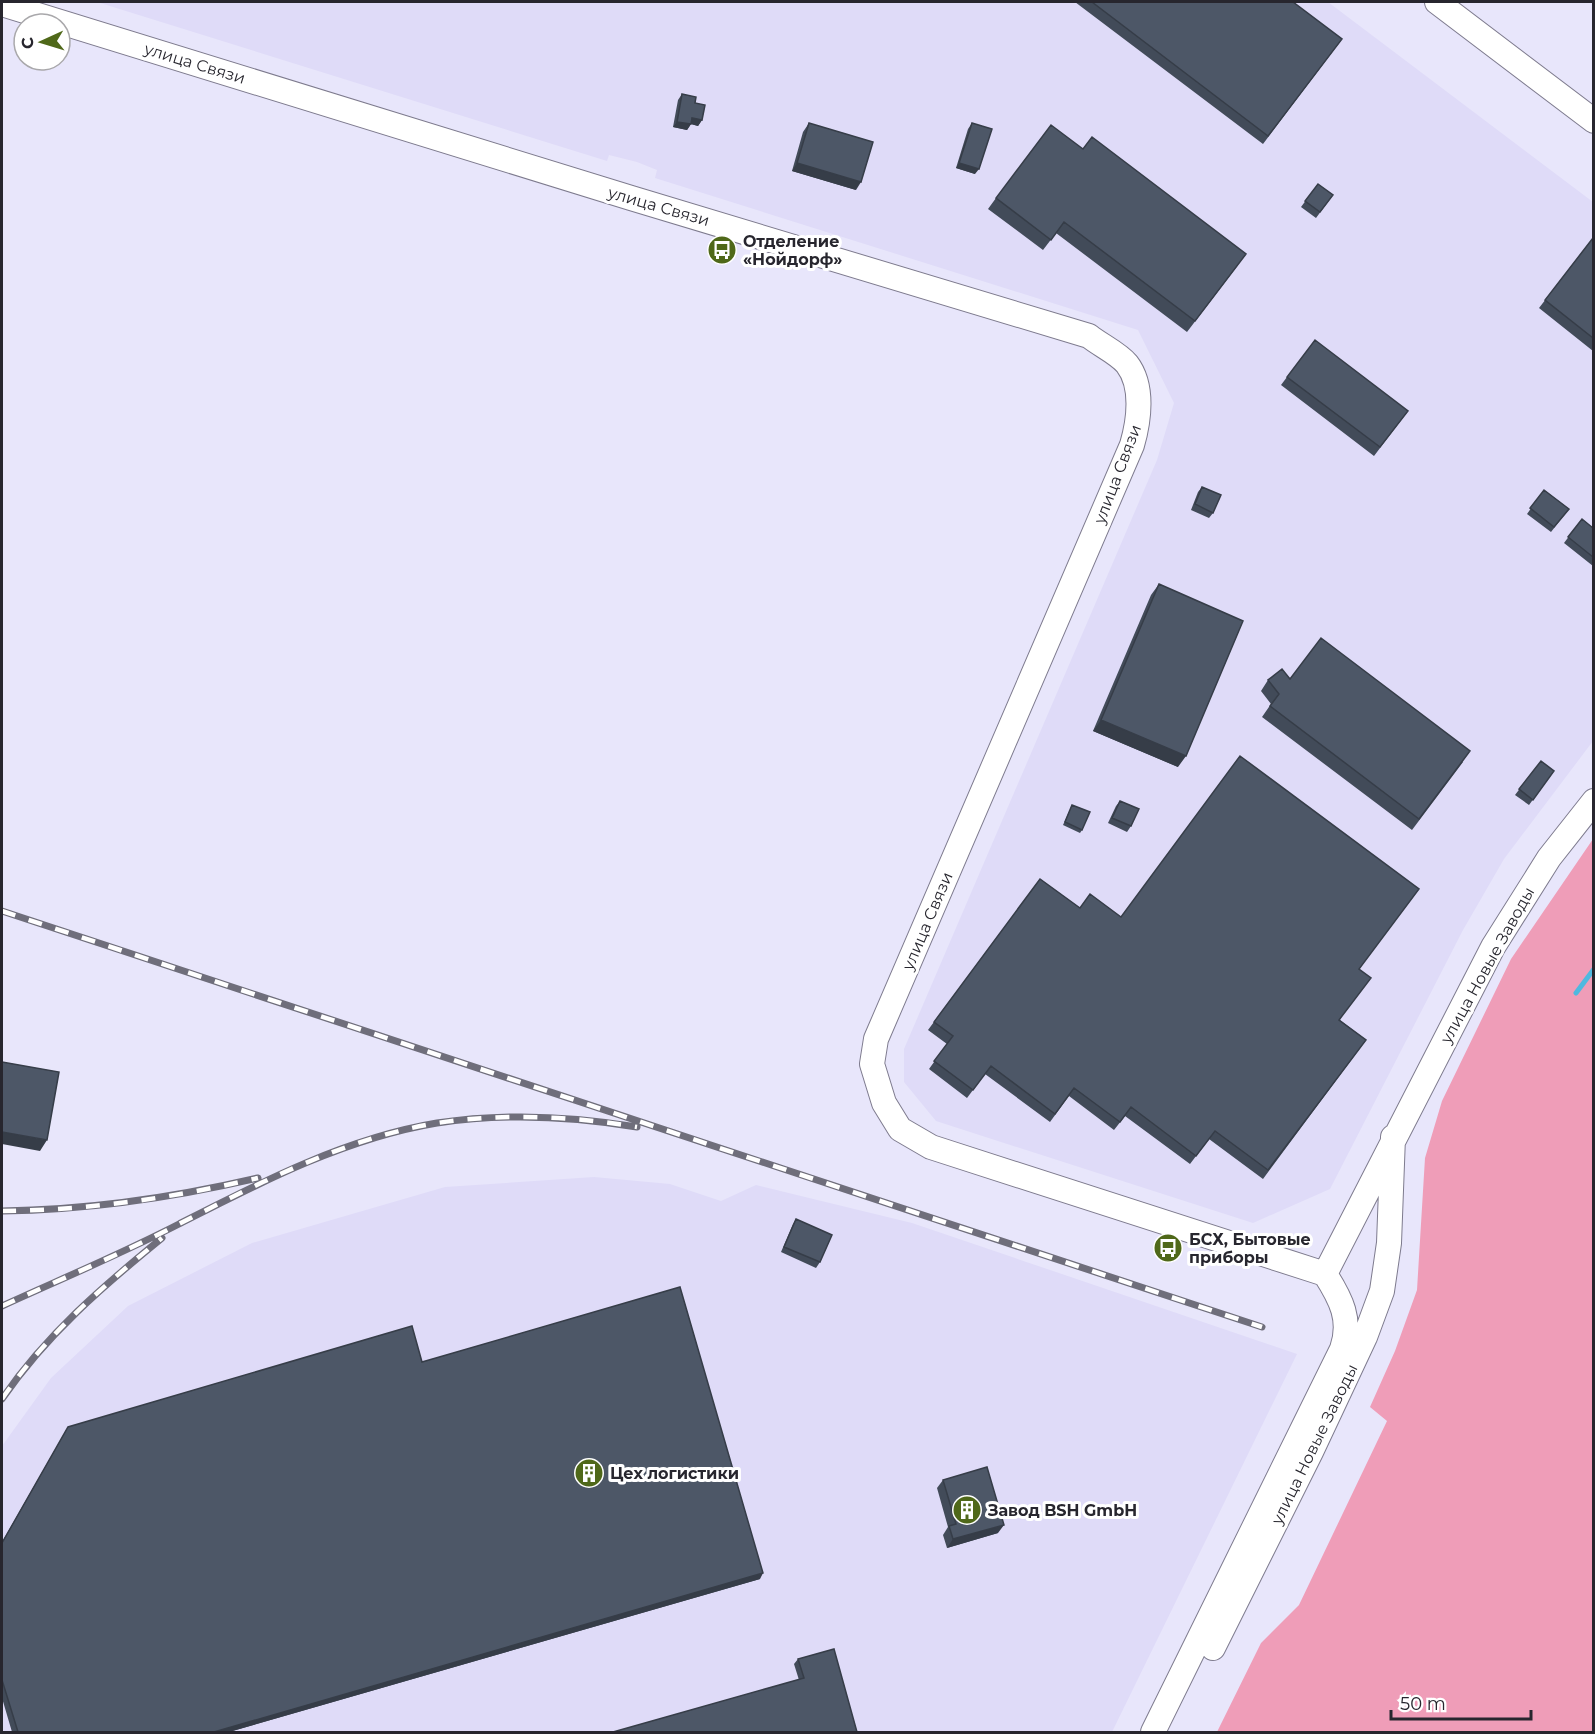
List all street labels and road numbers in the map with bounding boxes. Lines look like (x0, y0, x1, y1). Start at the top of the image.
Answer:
street label: улица Связи (141, 39, 248, 88)
street label: улица Связи (605, 183, 712, 230)
street label: улица Связи (1090, 422, 1145, 527)
street label: улица Связи (898, 869, 957, 974)
street label: улица Новые Заводы (1436, 884, 1538, 1048)
street label: улица Новые Заводы (1267, 1361, 1362, 1528)

